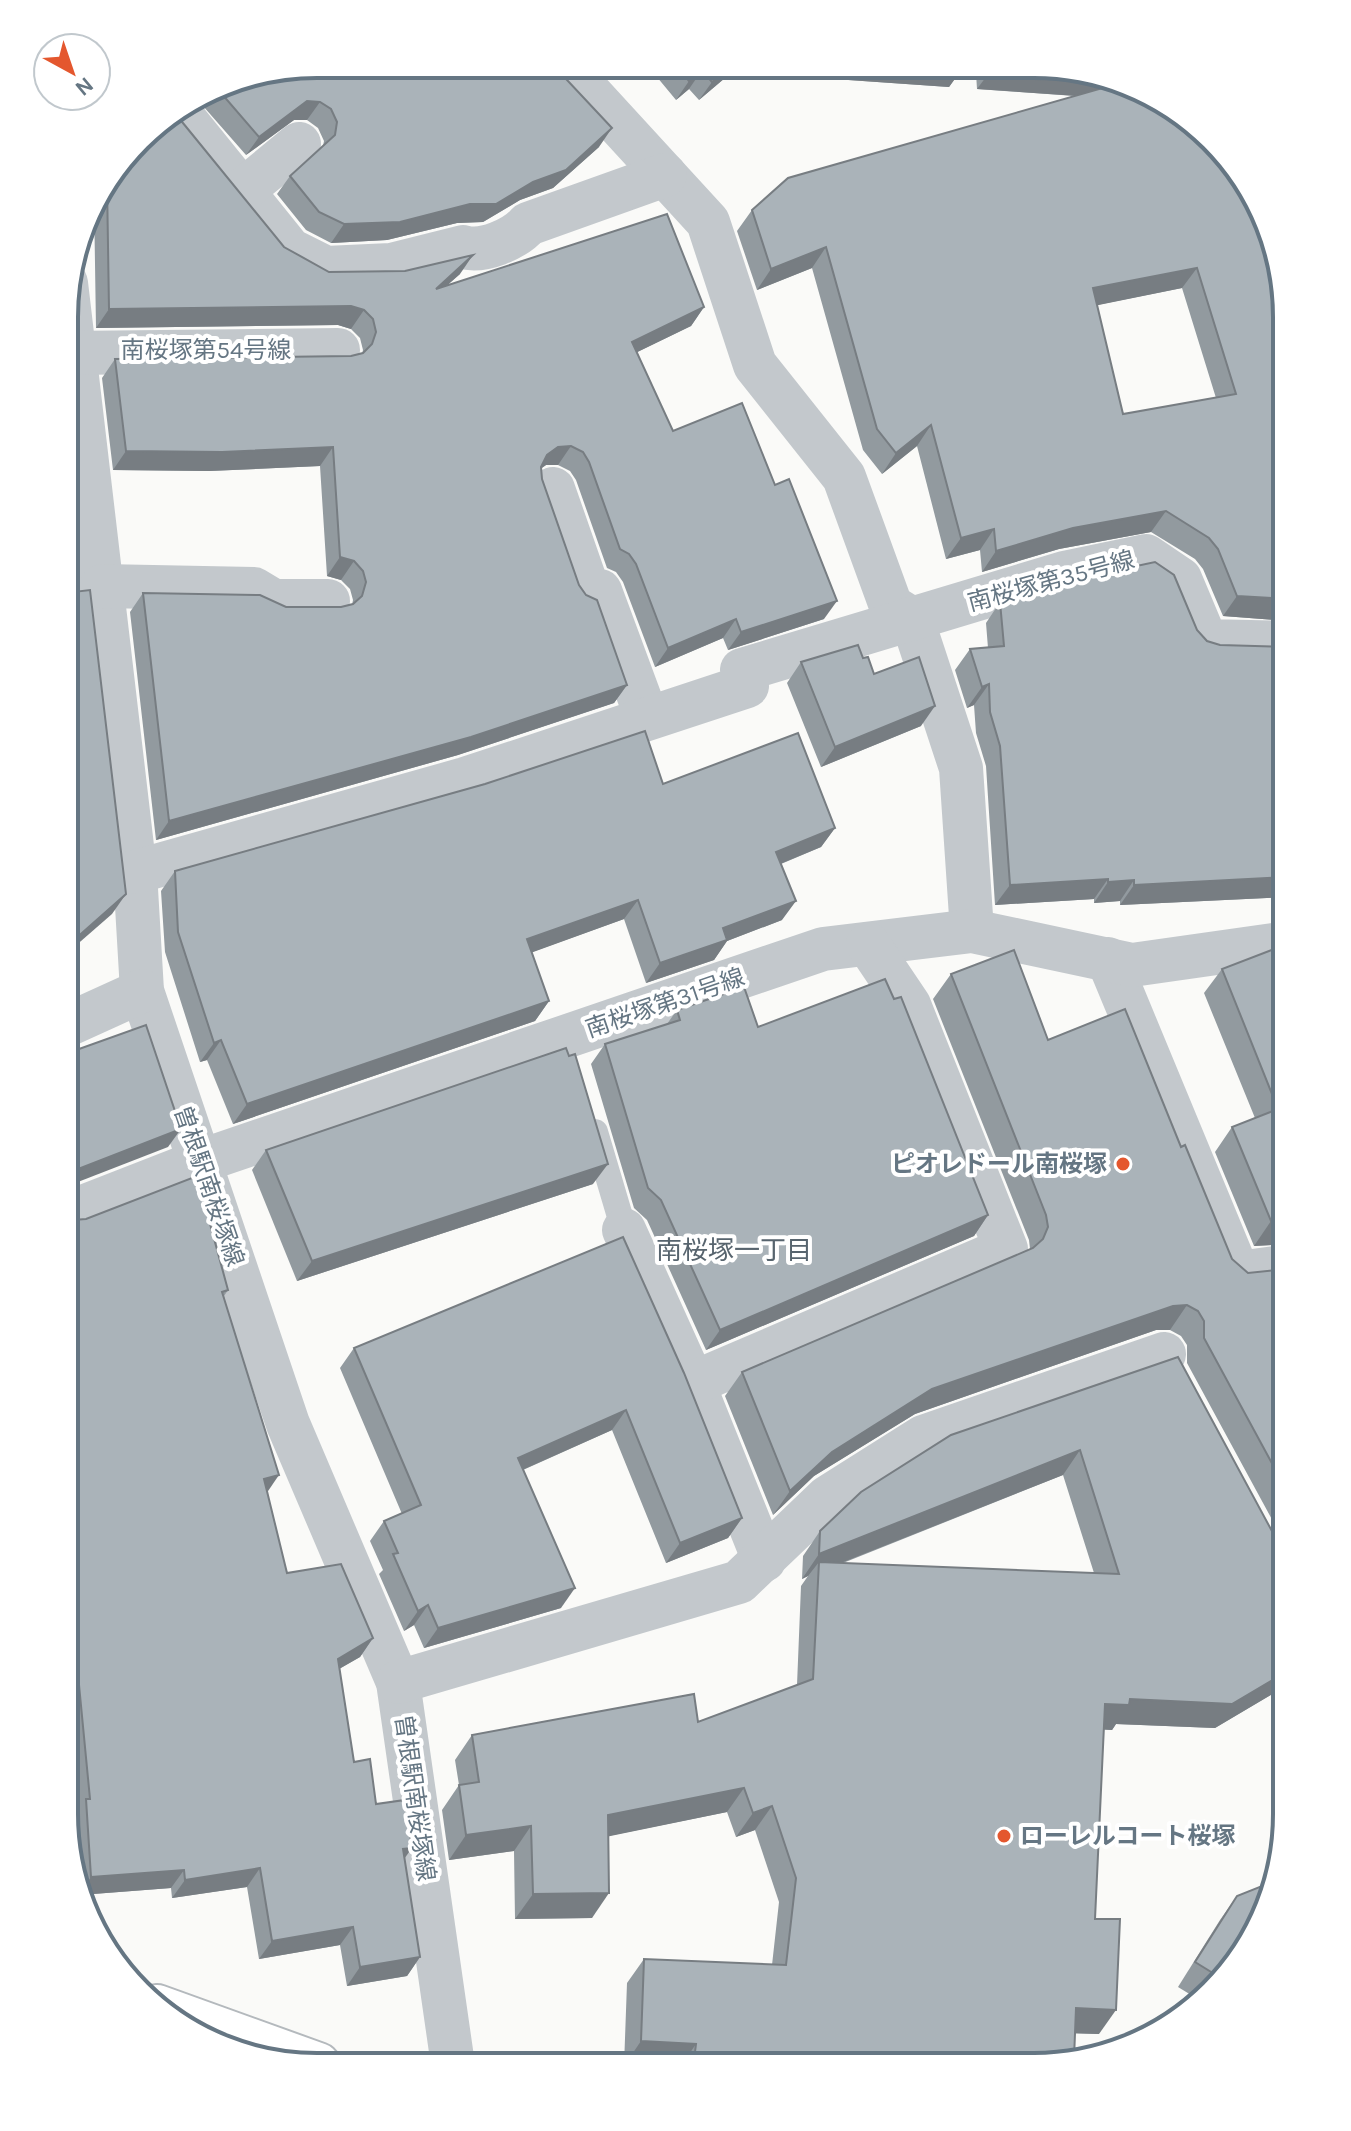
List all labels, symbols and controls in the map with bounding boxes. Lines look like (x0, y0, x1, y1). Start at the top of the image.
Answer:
north arrow (32, 32, 112, 112)
text: N (70, 72, 99, 102)
street label: 南桜塚第54号線 (121, 336, 291, 364)
street label: 南桜塚第35号線 (964, 545, 1138, 617)
street label: 南桜塚第31号線 (582, 963, 748, 1043)
street label: 曽根駅南桜塚線 (168, 1102, 250, 1270)
place label: ピオレドール南桜塚 (891, 1150, 1107, 1178)
marker: ピオレドール南桜塚 (1114, 1155, 1132, 1173)
district label: 南桜塚一丁目 (656, 1235, 812, 1266)
street label: 曽根駅南桜塚線 (389, 1713, 441, 1883)
place label: ローレルコート桜塚 (1020, 1822, 1236, 1850)
marker: ローレルコート桜塚 (995, 1827, 1013, 1845)

